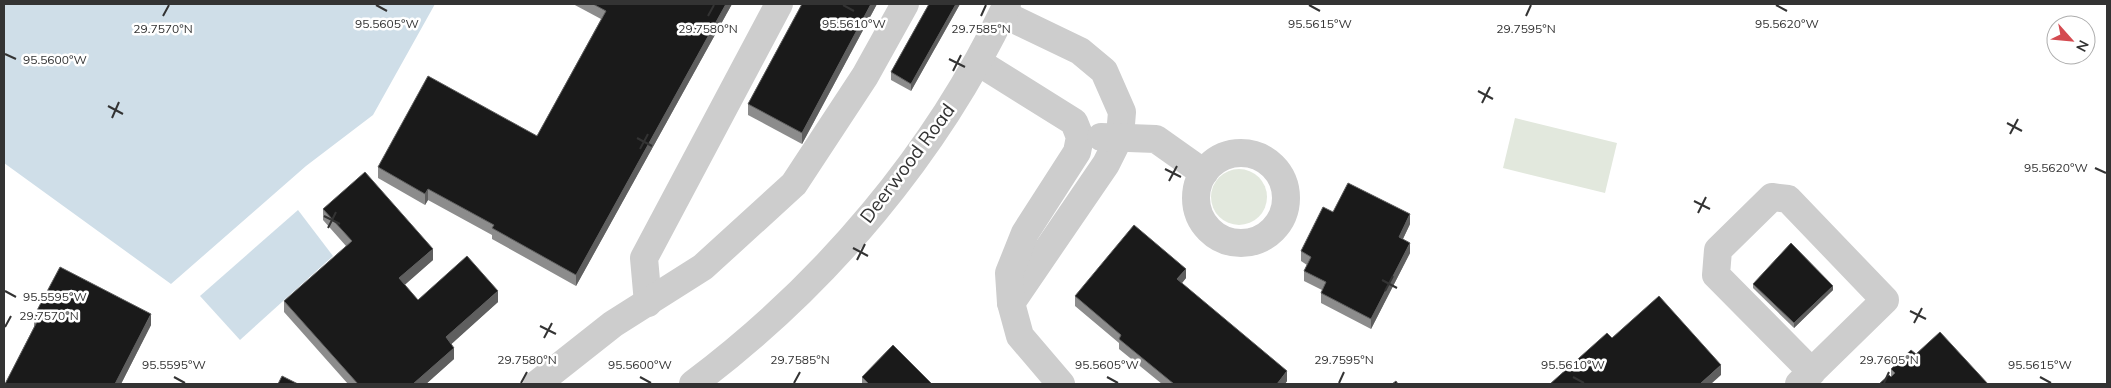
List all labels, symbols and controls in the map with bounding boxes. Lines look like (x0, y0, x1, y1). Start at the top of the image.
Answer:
north arrow (2046, 15, 2096, 65)
text: 95.5605°W (355, 16, 419, 31)
text: 95.5610°W (822, 16, 886, 31)
text: 95.5615°W (1288, 16, 1352, 31)
text: 95.5620°W (1755, 16, 1819, 31)
text: 29.7570°N (133, 21, 193, 36)
text: 29.7580°N (678, 21, 738, 36)
text: 29.7585°N (951, 21, 1011, 36)
text: 29.7595°N (1496, 21, 1556, 36)
text: N (2072, 37, 2093, 55)
text: 95.5600°W (23, 52, 87, 67)
street label: Deerwood Road (854, 99, 960, 227)
text: 95.5620°W (2024, 160, 2088, 175)
text: 95.5595°W (23, 289, 87, 304)
text: 29.7570°N (19, 308, 79, 323)
text: 29.7580°N (497, 352, 557, 367)
text: 29.7585°N (770, 352, 830, 367)
text: 29.7595°N (1314, 352, 1374, 367)
text: 29.7605°N (1859, 352, 1919, 367)
text: 95.5595°W (142, 357, 206, 372)
text: 95.5600°W (608, 357, 672, 372)
text: 95.5605°W (1075, 357, 1139, 372)
text: 95.5610°W (1541, 357, 1605, 372)
text: 95.5615°W (2008, 357, 2072, 372)

